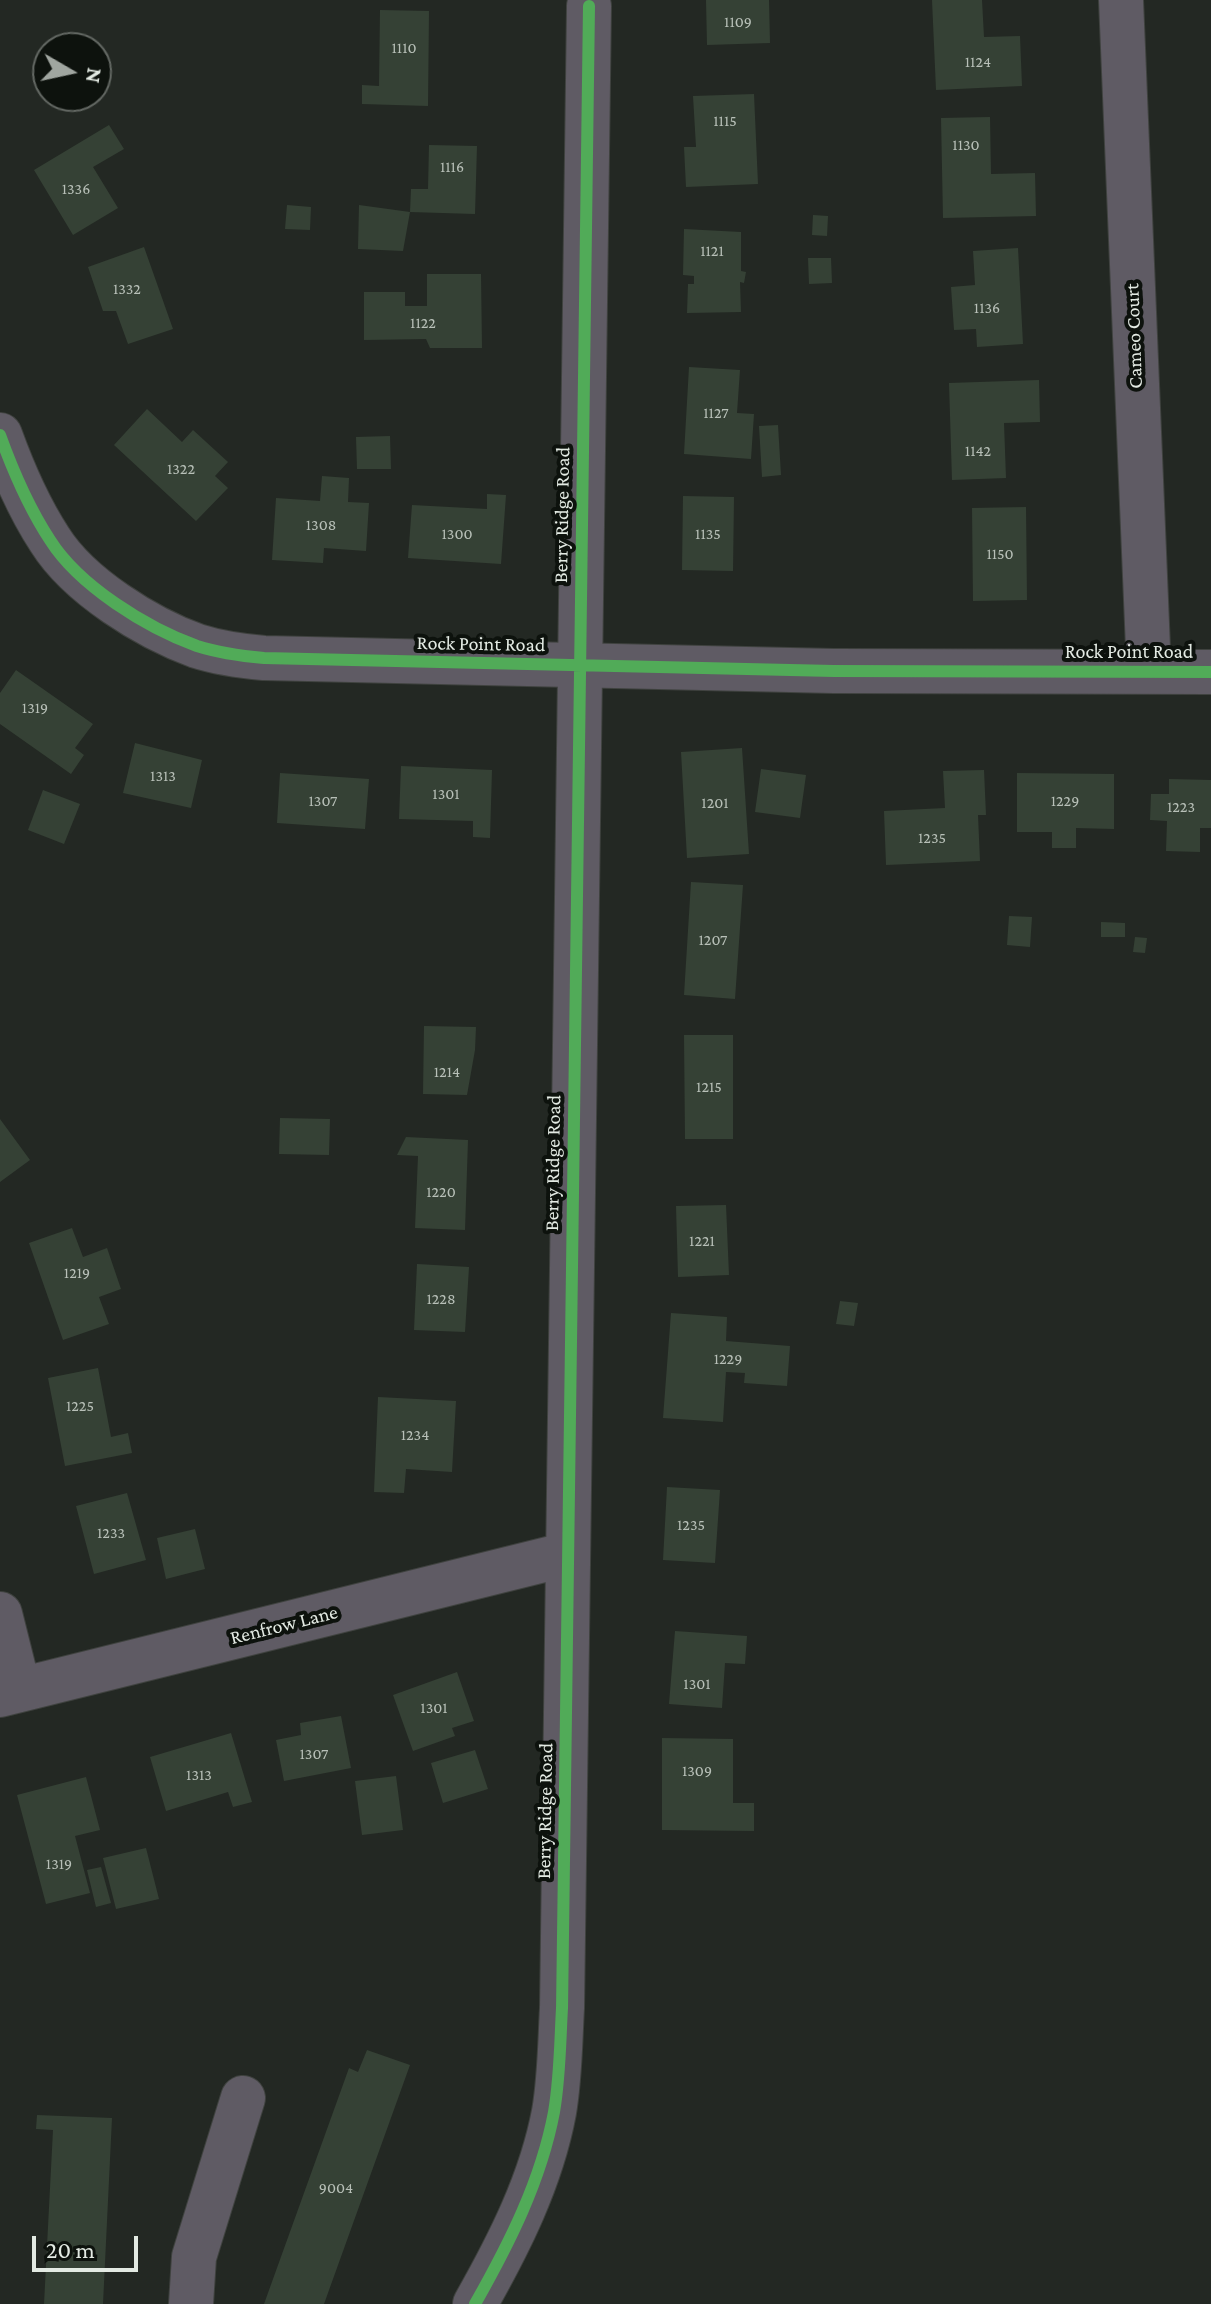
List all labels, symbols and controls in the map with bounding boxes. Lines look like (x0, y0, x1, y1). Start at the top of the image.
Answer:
house number: 1109 (724, 12, 752, 32)
north arrow (32, 32, 112, 112)
house number: 1110 (392, 38, 416, 58)
house number: 1124 (965, 52, 991, 72)
text: N (81, 66, 108, 85)
house number: 1115 (713, 111, 737, 131)
house number: 1130 (952, 135, 980, 155)
house number: 1116 (440, 157, 464, 177)
house number: 1336 (62, 179, 90, 199)
house number: 1121 (700, 241, 724, 261)
house number: 1332 (113, 279, 141, 299)
street label: Cameo Court (1120, 283, 1148, 389)
house number: 1136 (974, 298, 1000, 318)
house number: 1122 (410, 313, 436, 333)
house number: 1127 (703, 403, 729, 423)
house number: 1142 (965, 441, 991, 461)
street label: Berry Ridge Road (549, 447, 575, 583)
house number: 1322 (167, 459, 195, 479)
house number: 1308 (306, 515, 336, 535)
house number: 1300 (442, 524, 472, 544)
house number: 1135 (695, 524, 721, 544)
house number: 1150 (986, 544, 1014, 564)
street label: Rock Point Road (416, 631, 546, 657)
street label: Rock Point Road (1065, 640, 1193, 664)
house number: 1319 (22, 698, 48, 718)
house number: 1313 (150, 766, 176, 786)
house number: 1301 (432, 784, 460, 804)
house number: 1307 (309, 791, 337, 811)
house number: 1229 (1051, 791, 1079, 811)
house number: 1201 (701, 793, 729, 813)
house number: 1223 (1167, 797, 1195, 817)
house number: 1235 (918, 828, 946, 848)
house number: 1207 (699, 930, 727, 950)
house number: 1214 (434, 1062, 460, 1082)
house number: 1215 (696, 1077, 722, 1097)
street label: Berry Ridge Road (540, 1095, 566, 1231)
house number: 1220 (426, 1182, 456, 1202)
house number: 1221 (689, 1231, 715, 1251)
house number: 1219 (64, 1263, 90, 1283)
house number: 1228 (426, 1289, 456, 1309)
house number: 1229 (714, 1349, 742, 1369)
house number: 1225 (66, 1396, 94, 1416)
house number: 1234 (401, 1425, 429, 1445)
house number: 1235 (677, 1515, 705, 1535)
house number: 1233 (97, 1523, 125, 1543)
street label: Renfrow Lane (228, 1600, 340, 1650)
house number: 1301 (683, 1674, 711, 1694)
house number: 1301 (420, 1698, 448, 1718)
street label: Berry Ridge Road (532, 1743, 558, 1879)
house number: 1307 (300, 1744, 328, 1764)
house number: 1309 (682, 1761, 712, 1781)
house number: 1313 (186, 1765, 212, 1785)
house number: 1319 (46, 1854, 72, 1874)
house number: 9004 (319, 2178, 353, 2198)
scale bar (36, 2220, 142, 2270)
text: 20 m (46, 2236, 95, 2263)

